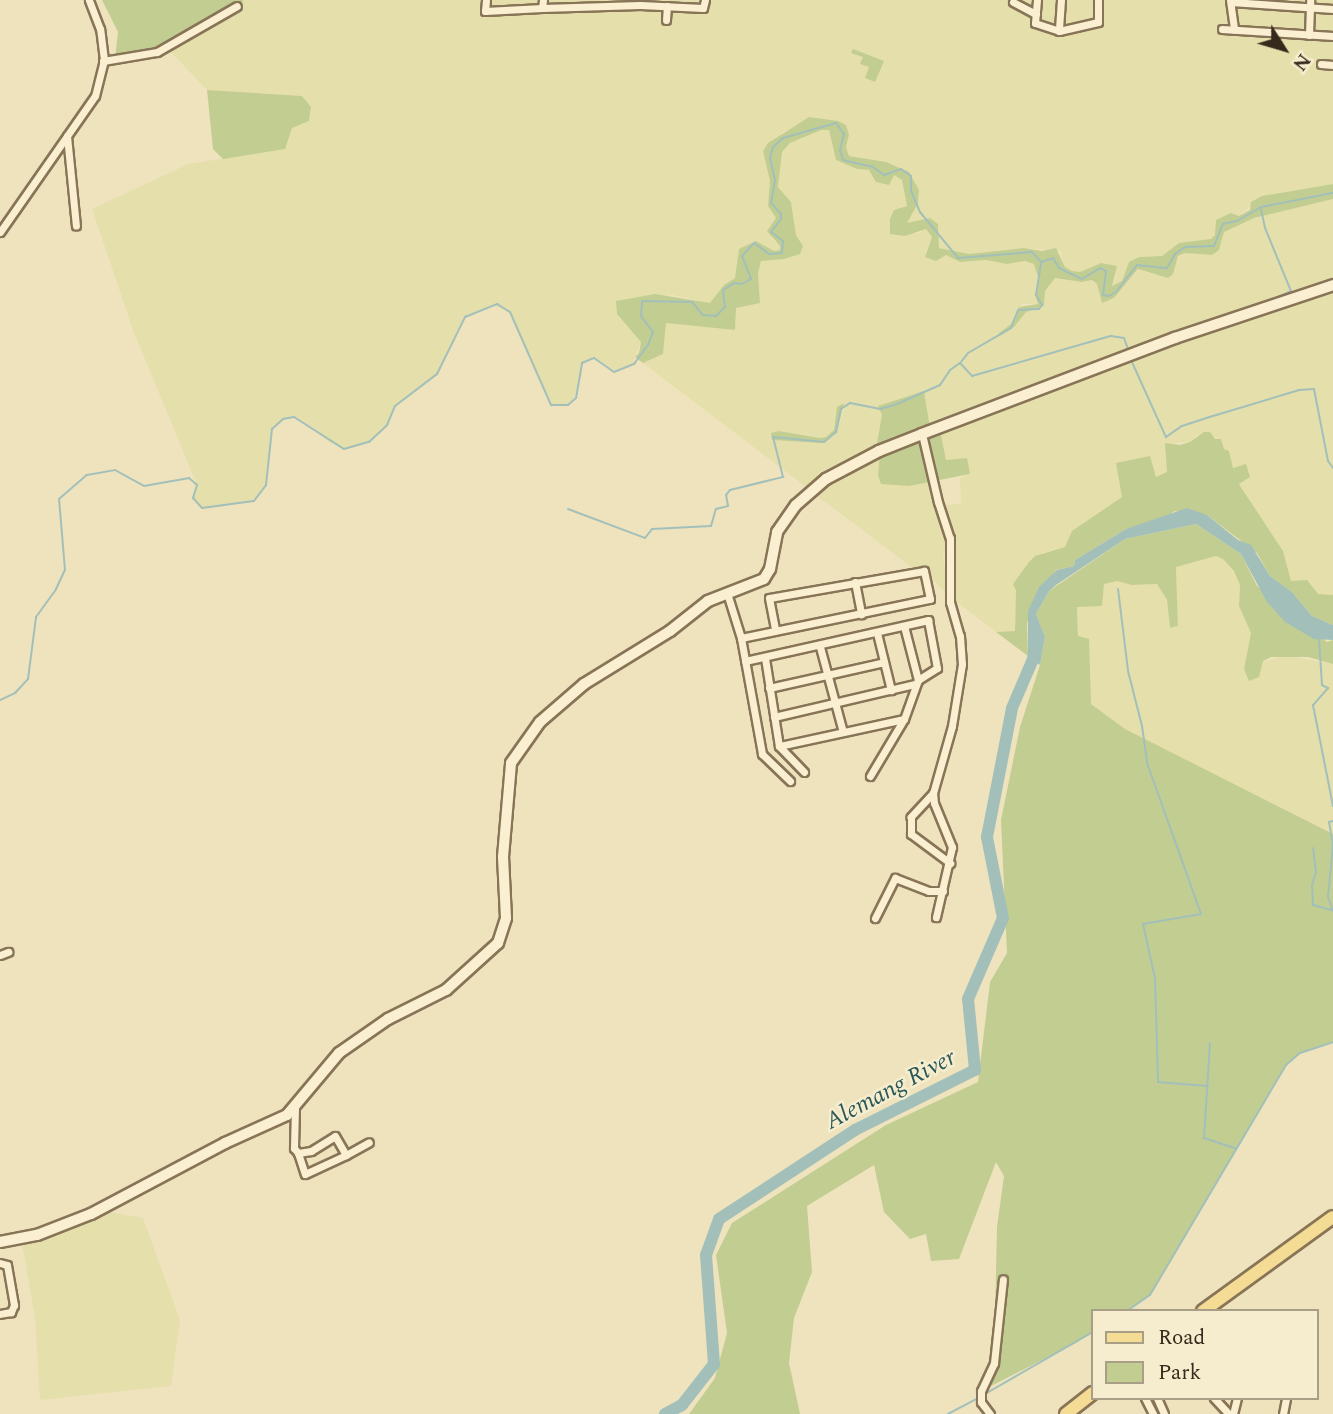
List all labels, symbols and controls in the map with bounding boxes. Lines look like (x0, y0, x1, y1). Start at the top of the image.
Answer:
north arrow (1249, 14, 1319, 84)
text: N (1285, 47, 1317, 77)
water label: Alemang River (821, 1044, 961, 1136)
legend (1092, 1309, 1319, 1400)
text: Road (1158, 1322, 1205, 1354)
text: Park (1158, 1357, 1201, 1389)

